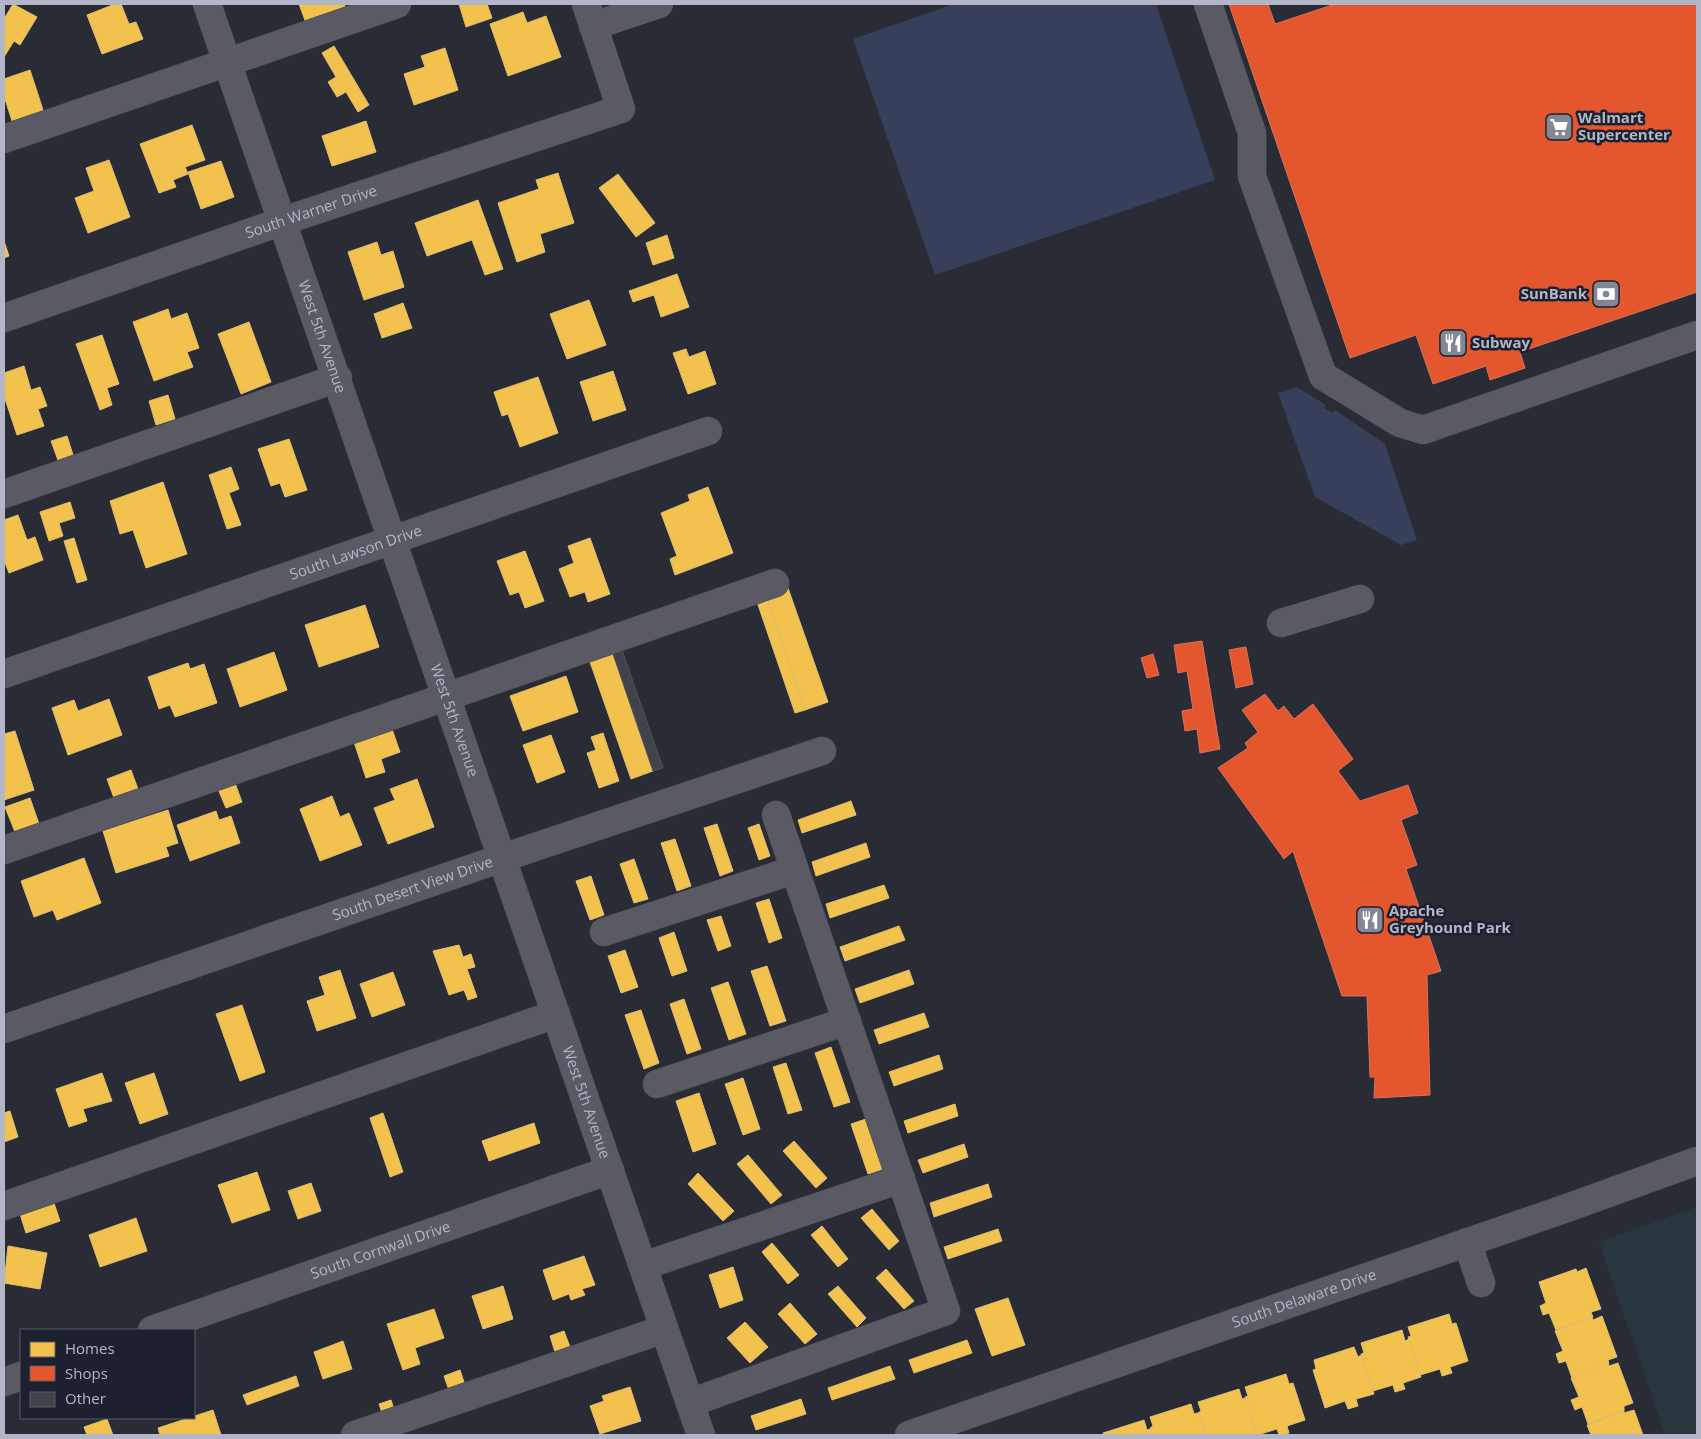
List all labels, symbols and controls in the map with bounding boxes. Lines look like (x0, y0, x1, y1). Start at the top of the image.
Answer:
place label: Walmart Supercenter (1578, 107, 1670, 144)
supermarket icon: Walmart Supercenter (1544, 112, 1574, 142)
street label: South Warner Drive (242, 180, 379, 242)
street label: West 5th Avenue (294, 277, 352, 395)
bank icon: SunBank (1591, 279, 1621, 309)
place label: SunBank (1521, 283, 1588, 303)
restaurant icon: Subway (1438, 328, 1468, 358)
place label: Subway (1472, 332, 1531, 352)
street label: South Lawson Drive (286, 520, 424, 584)
street label: West 5th Avenue (427, 661, 484, 779)
street label: South Desert View Drive (329, 851, 495, 925)
place label: Apache Greyhound Park (1389, 900, 1512, 937)
restaurant icon: Apache Greyhound Park (1355, 905, 1385, 935)
street label: West 5th Avenue (558, 1043, 616, 1161)
street label: South Cornwall Drive (307, 1216, 453, 1283)
street label: South Delaware Drive (1229, 1264, 1379, 1332)
legend (20, 1329, 195, 1419)
text: Homes (65, 1338, 115, 1358)
text: Shops (65, 1363, 108, 1383)
text: Other (65, 1388, 106, 1408)

